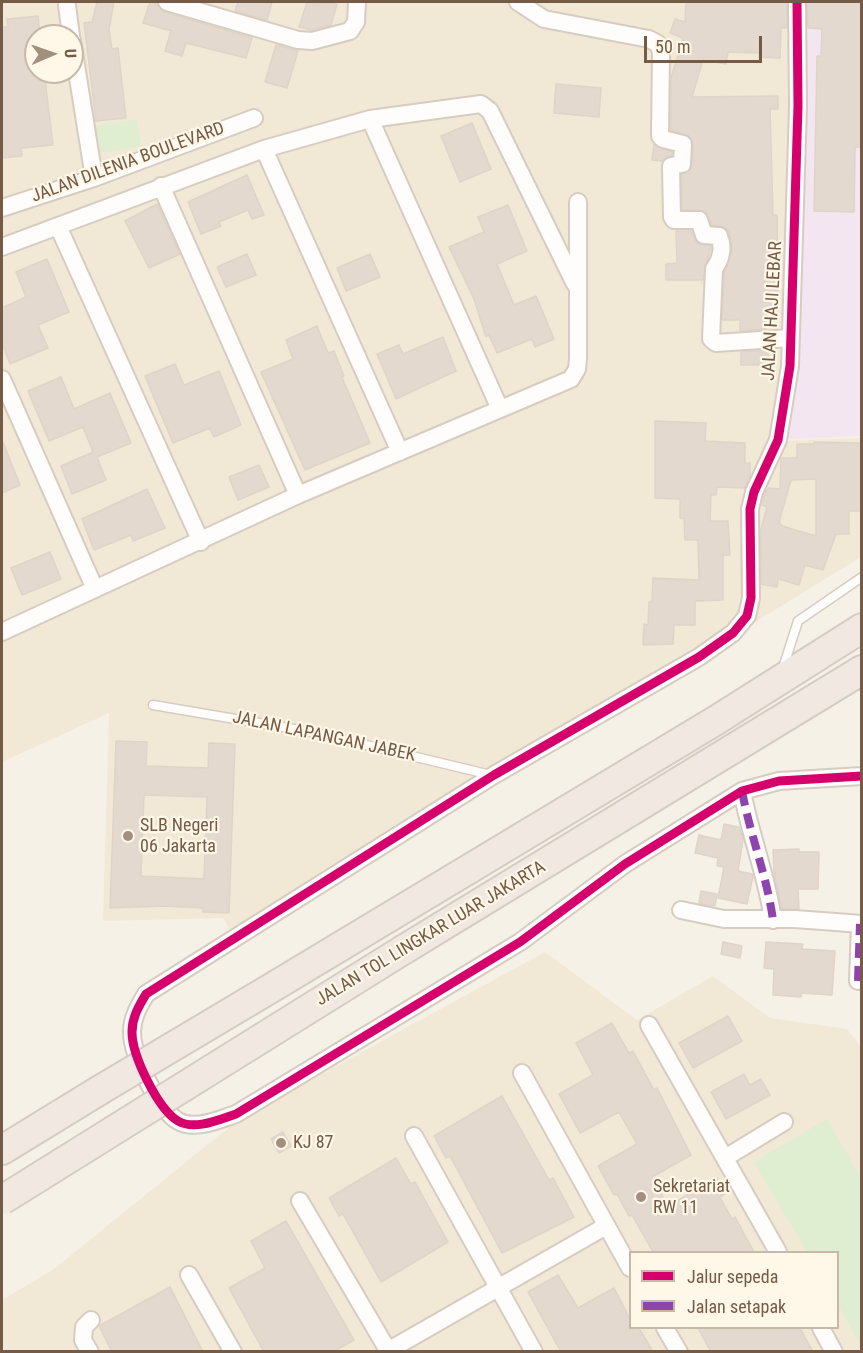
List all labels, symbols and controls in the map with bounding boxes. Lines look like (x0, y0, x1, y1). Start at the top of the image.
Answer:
north arrow (24, 24, 84, 84)
scale bar (647, 24, 766, 62)
text: 50 m (655, 36, 690, 57)
text: U (61, 49, 80, 58)
street label: JALAN DILENIA BOULEVARD (29, 118, 227, 208)
street label: JALAN HAJI LEBAR (759, 241, 787, 381)
street label: JALAN LAPANGAN JABEK (231, 707, 417, 767)
place label: SLB Negeri 06 Jakarta (140, 815, 218, 858)
marker: SLB Negeri 06 Jakarta (121, 829, 135, 843)
street label: JALAN TOL LINGKAR LUAR JAKARTA (312, 857, 550, 1011)
place label: KJ 87 (293, 1132, 333, 1154)
marker: KJ 87 (274, 1136, 288, 1150)
place label: Sekretariat RW 11 (653, 1176, 730, 1218)
marker: Sekretariat RW 11 (634, 1190, 648, 1204)
legend (629, 1251, 839, 1329)
text: Jalur sepeda (687, 1266, 778, 1287)
text: Jalan setapak (687, 1296, 786, 1317)

